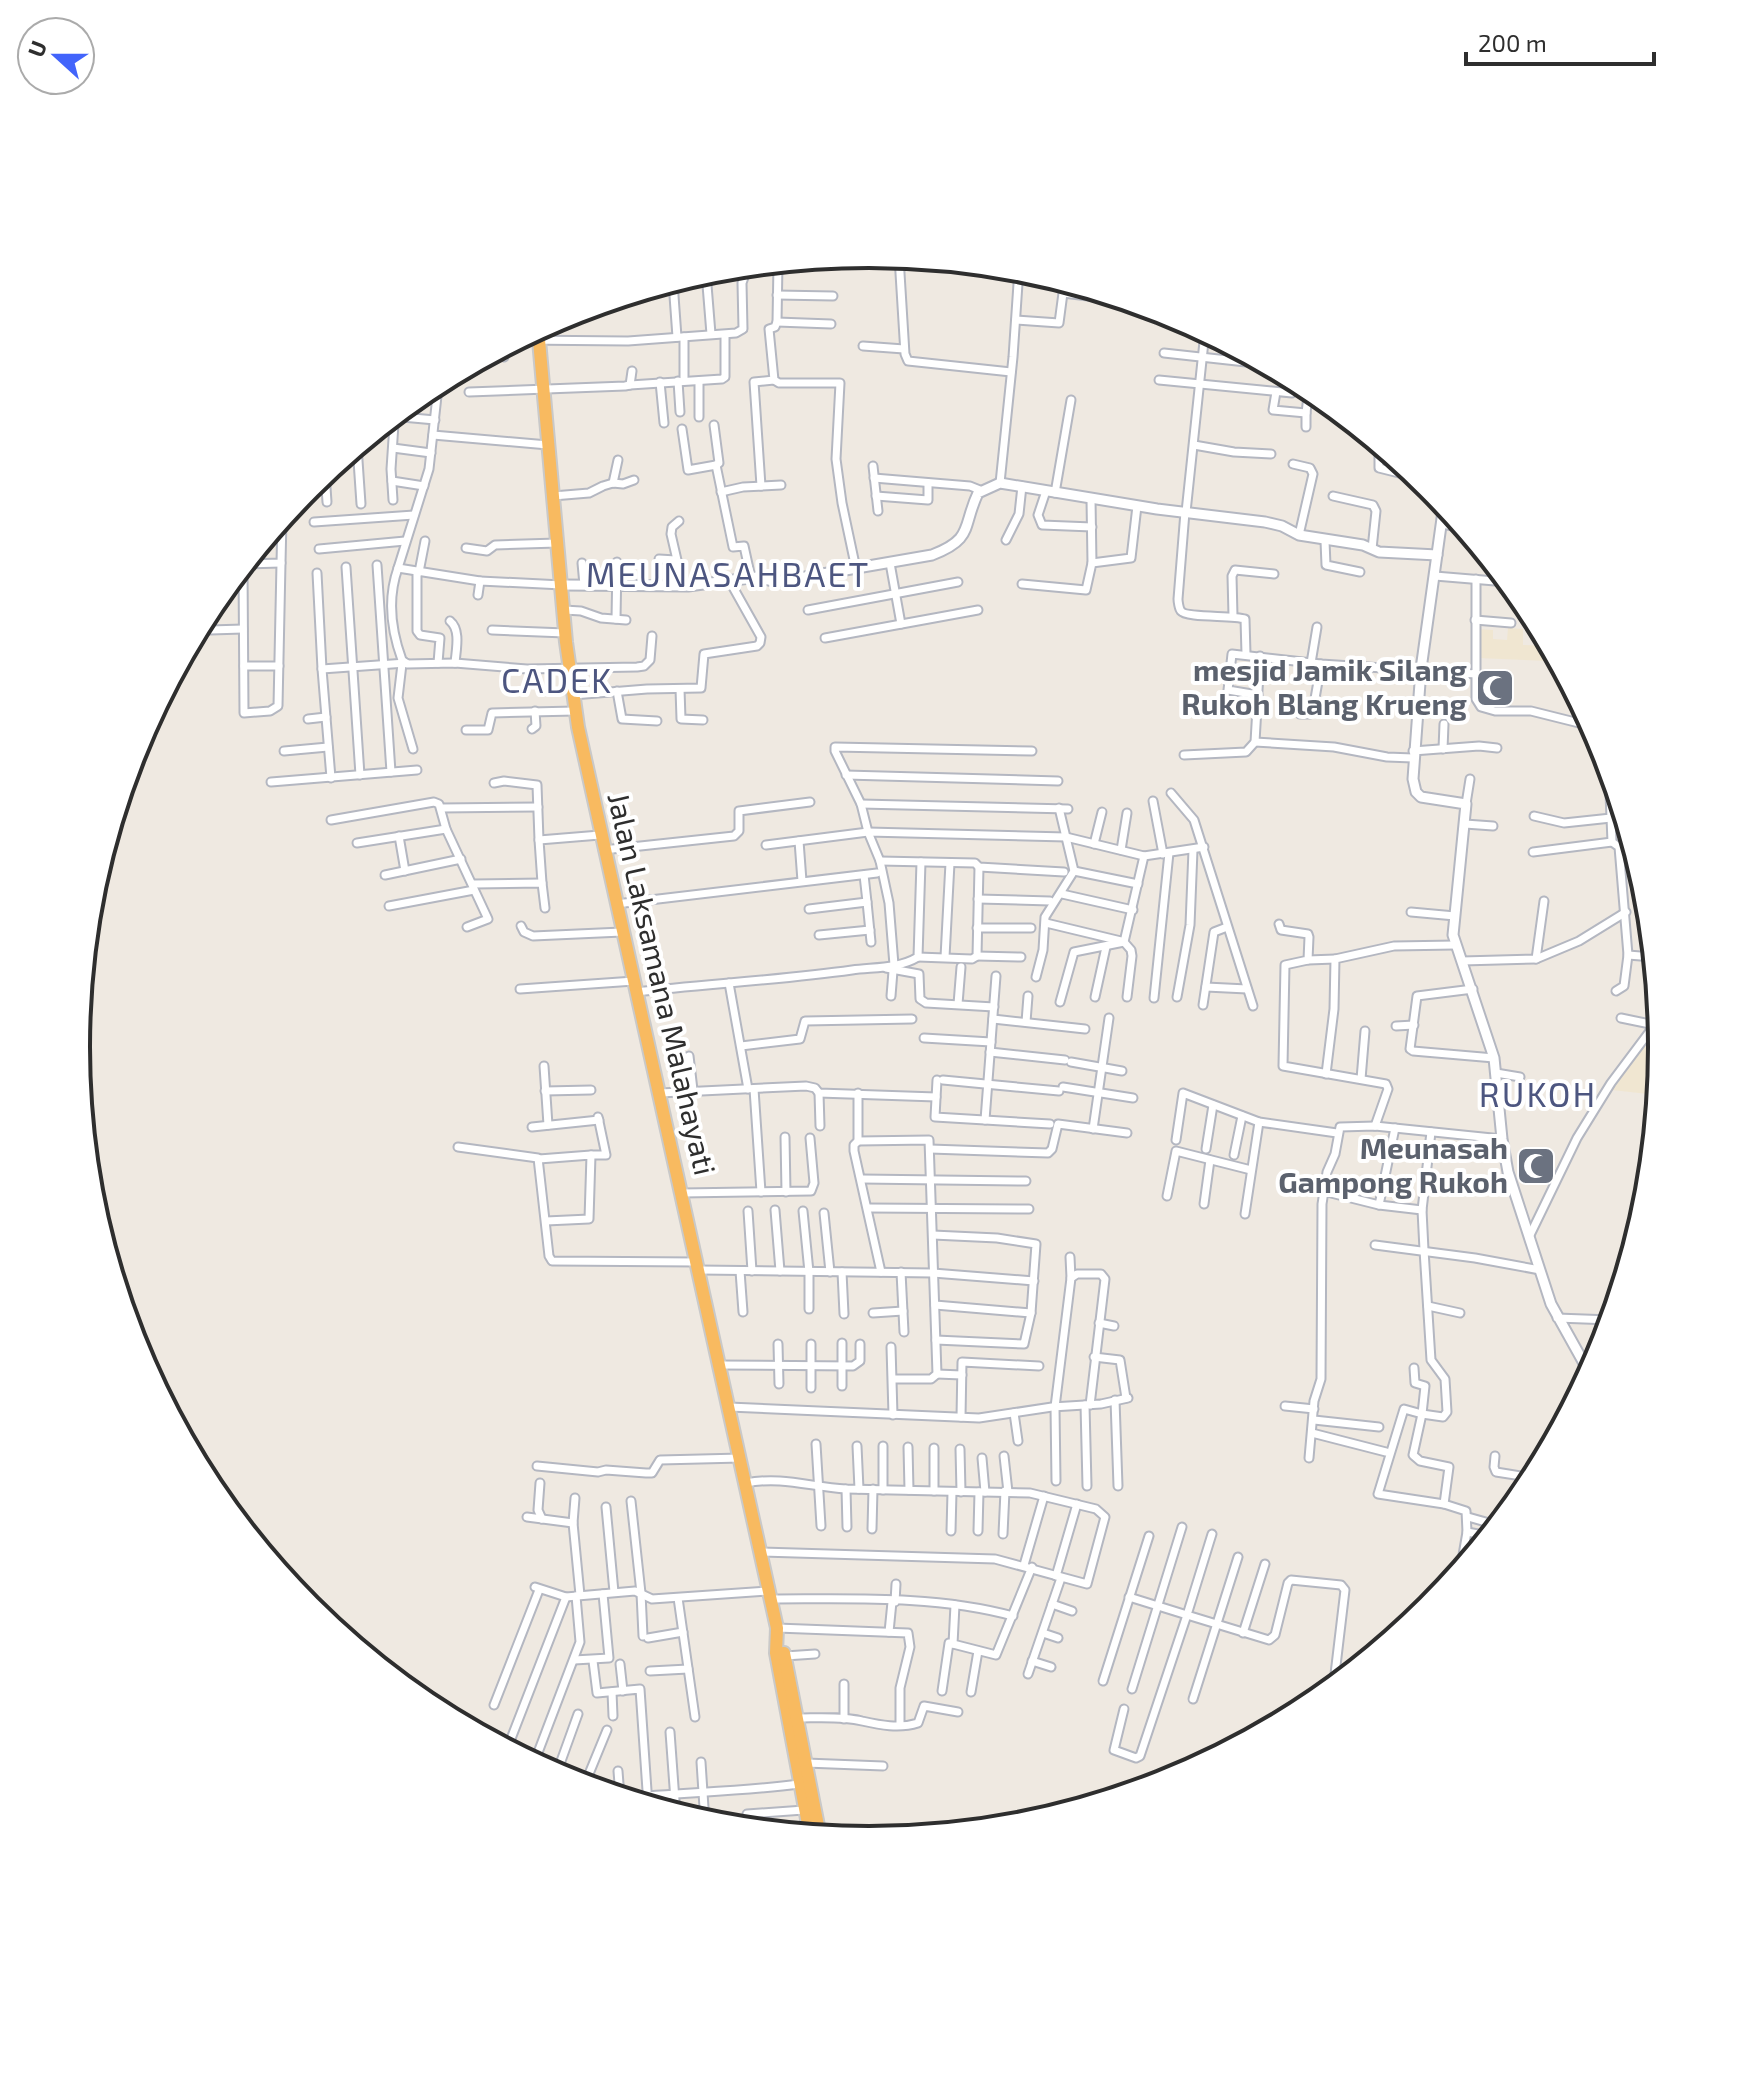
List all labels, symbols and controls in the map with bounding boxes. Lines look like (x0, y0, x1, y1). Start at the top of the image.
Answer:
north arrow (16, 16, 96, 96)
scale bar (1466, 16, 1654, 66)
text: 200 m (1478, 28, 1547, 57)
text: U (22, 37, 51, 60)
district label: MEUNASAHBAET (586, 553, 870, 594)
place label: mesjid Jamik Silang Rukoh Blang Krueng (1181, 651, 1468, 721)
district label: CADEK (501, 659, 613, 700)
mosque icon: mesjid Jamik Silang Rukoh Blang Krueng (1474, 667, 1516, 709)
street label: Jalan Laksamana Malahayati (601, 789, 725, 1178)
district label: RUKOH (1479, 1073, 1597, 1114)
place label: Meunasah Gampong Rukoh (1278, 1129, 1508, 1199)
mosque icon: Meunasah Gampong Rukoh (1515, 1145, 1557, 1187)

